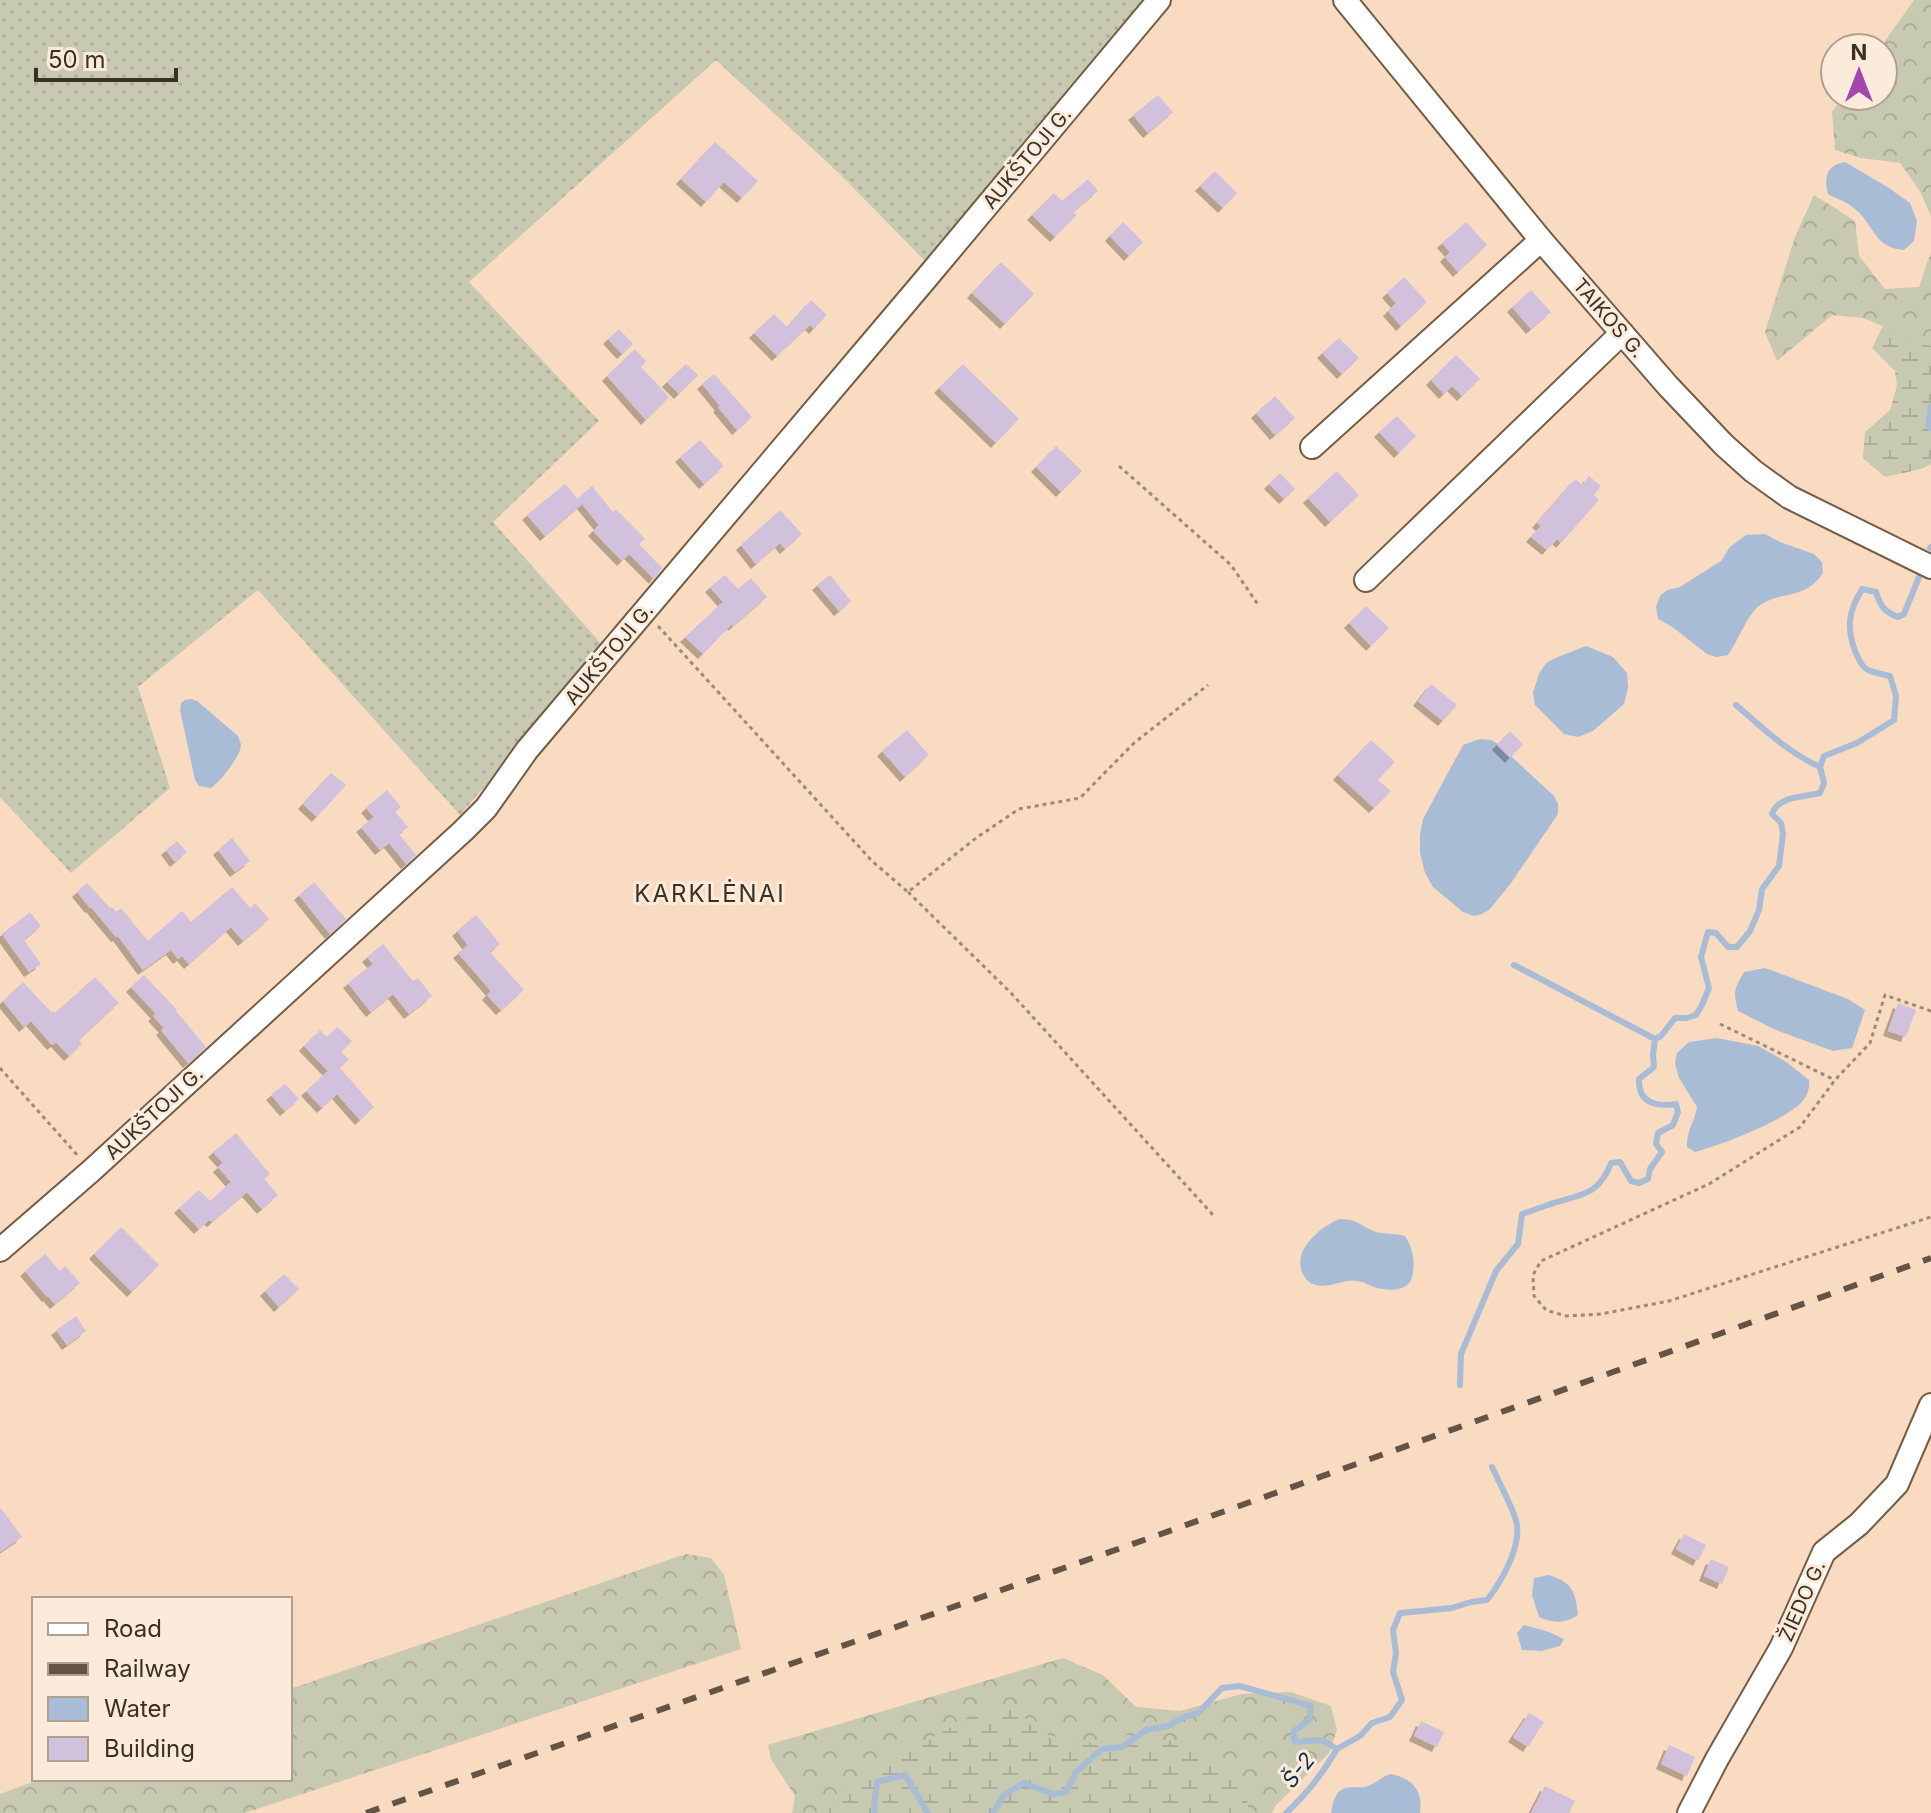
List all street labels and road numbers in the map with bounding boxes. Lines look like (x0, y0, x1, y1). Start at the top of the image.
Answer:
street label: AUKŠTOJI G. (978, 102, 1076, 214)
street label: TAIKOS G. (1568, 273, 1650, 363)
street label: AUKŠTOJI G. (560, 598, 658, 710)
street label: AUKŠTOJI G. (100, 1062, 208, 1164)
street label: ŽIEDO G. (1773, 1556, 1830, 1645)

